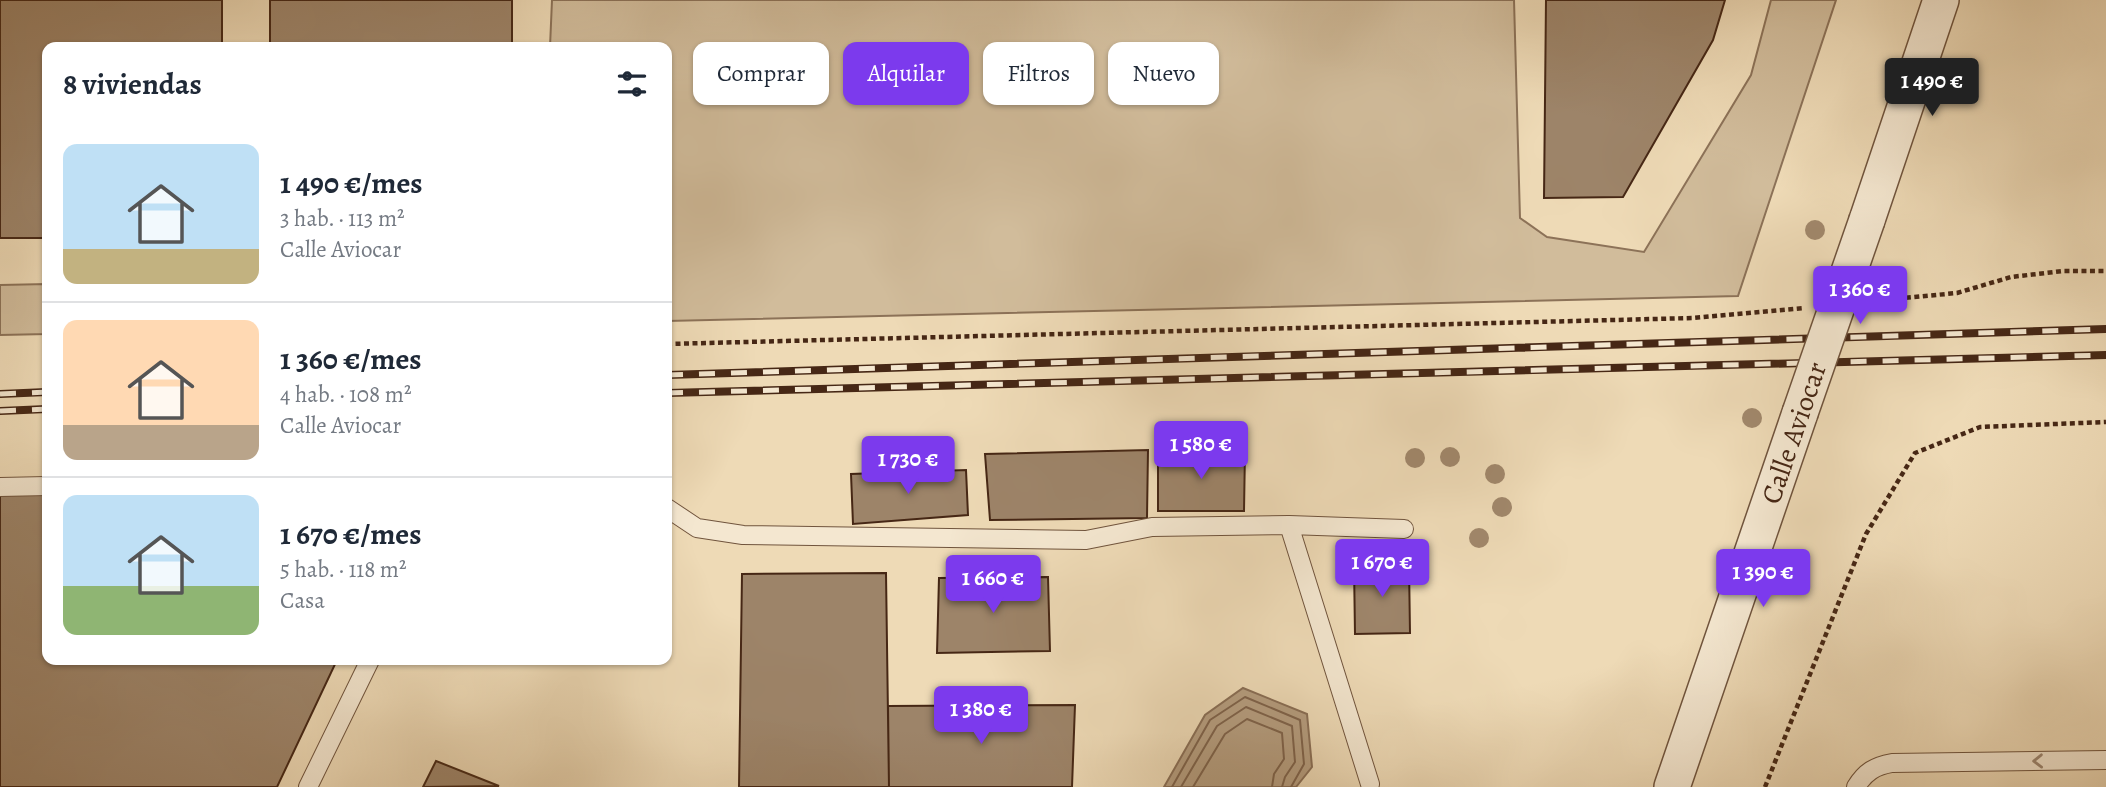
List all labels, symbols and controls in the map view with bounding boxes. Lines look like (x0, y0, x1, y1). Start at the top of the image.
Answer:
chip: Comprar (693, 42, 829, 105)
chip: Alquilar (843, 42, 969, 105)
chip: Filtros (983, 42, 1094, 105)
chip: Nuevo (1108, 42, 1219, 105)
pin: 1 490 € (1867, 58, 1997, 118)
text: 8 viviendas (63, 64, 202, 104)
icon: filters (613, 65, 651, 103)
text: 1 490 € (1901, 65, 1963, 96)
text: 1 490 €/mes (280, 163, 423, 203)
icon: home (119, 172, 203, 256)
text: 3 hab. · 113 m² (280, 203, 405, 234)
text: Calle Aviocar (280, 234, 401, 265)
pin: 1 360 € (1795, 266, 1925, 326)
text: 1 360 € (1829, 273, 1891, 304)
text: 1 360 €/mes (280, 339, 422, 379)
icon: home (119, 348, 203, 432)
street label: Calle Aviocar (1752, 357, 1836, 509)
text: 4 hab. · 108 m² (280, 379, 412, 410)
text: Calle Aviocar (280, 410, 401, 441)
pin: 1 580 € (1136, 421, 1266, 481)
text: 1 580 € (1170, 428, 1232, 459)
pin: 1 730 € (843, 436, 973, 496)
text: 1 730 € (878, 443, 938, 474)
text: 1 670 €/mes (280, 514, 421, 554)
icon: home (119, 523, 203, 607)
pin: 1 670 € (1317, 540, 1447, 599)
text: 1 670 € (1351, 546, 1413, 577)
pin: 1 390 € (1698, 550, 1828, 609)
text: 5 hab. · 118 m² (280, 554, 407, 585)
pin: 1 660 € (928, 556, 1058, 615)
text: 1 390 € (1732, 556, 1794, 587)
text: 1 660 € (962, 562, 1024, 593)
text: Casa (280, 585, 325, 616)
pin: 1 380 € (916, 686, 1046, 746)
text: 1 380 € (950, 693, 1012, 724)
one-way arrow (2032, 753, 2043, 769)

